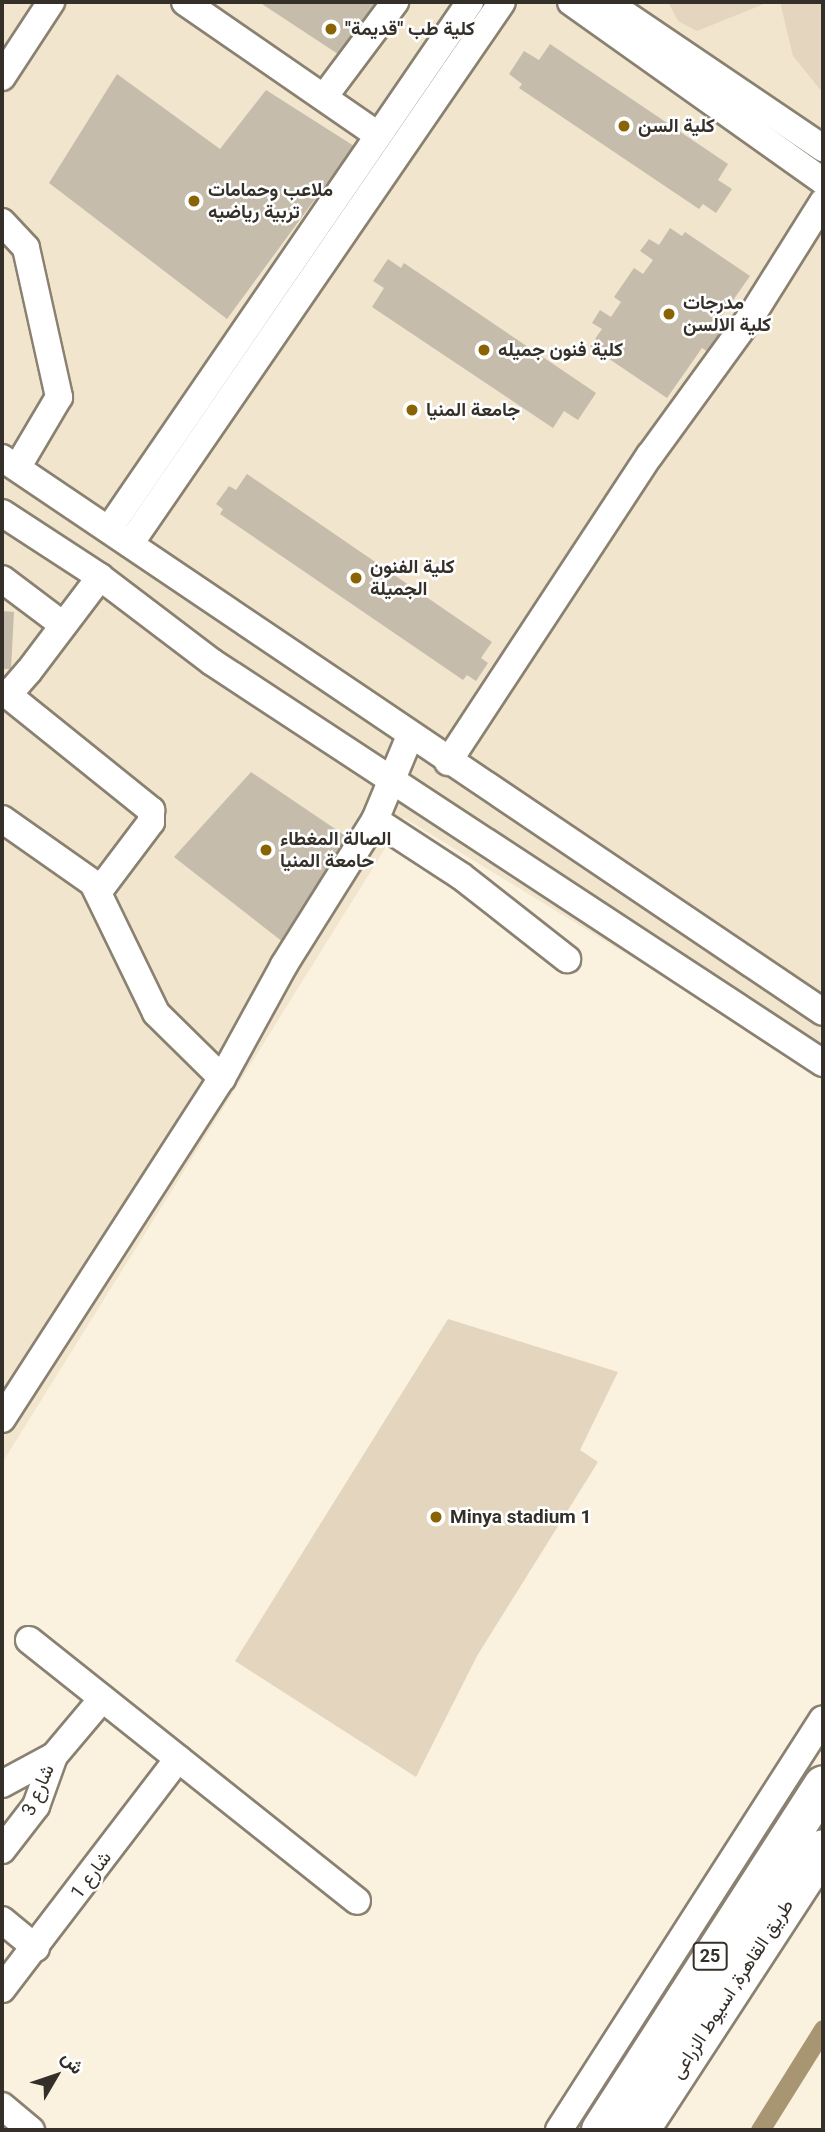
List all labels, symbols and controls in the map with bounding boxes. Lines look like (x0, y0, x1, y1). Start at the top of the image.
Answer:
place label: "كلية طب "قديمة (345, 18, 475, 40)
marker: "كلية طب "قديمة (323, 21, 339, 37)
place label: كلية السن (638, 115, 715, 137)
marker: كلية السن (616, 118, 632, 134)
place label: ملاعب وحمامات تربية رياضيه (208, 179, 333, 223)
marker: ملاعب وحمامات تربية رياضيه (186, 193, 202, 209)
place label: مدرجات كلية الالسن (683, 292, 771, 336)
marker: مدرجات كلية الالسن (661, 306, 677, 322)
place label: كلية فنون جميله (498, 339, 623, 361)
marker: كلية فنون جميله (476, 342, 492, 358)
place label: جامعة المنيا (426, 399, 520, 421)
marker: جامعة المنيا (404, 402, 420, 418)
place label: كلية الفنون الجميلة (370, 556, 455, 600)
marker: كلية الفنون الجميلة (348, 570, 364, 586)
place label: الصالة المغطاء حامعة المنيا (280, 828, 391, 872)
marker: الصالة المغطاء حامعة المنيا (258, 842, 274, 858)
place label: Minya stadium 1 (450, 1506, 591, 1528)
marker: Minya stadium 1 (428, 1509, 444, 1525)
street label: شارع 3 (17, 1761, 59, 1819)
street label: شارع 1 (66, 1847, 116, 1903)
street label: طريق القاهرة, اسيوط الزراعى (666, 1895, 798, 2083)
road number: 25 (692, 1942, 728, 1970)
north arrow (21, 2041, 91, 2111)
text: ش (57, 2046, 89, 2079)

